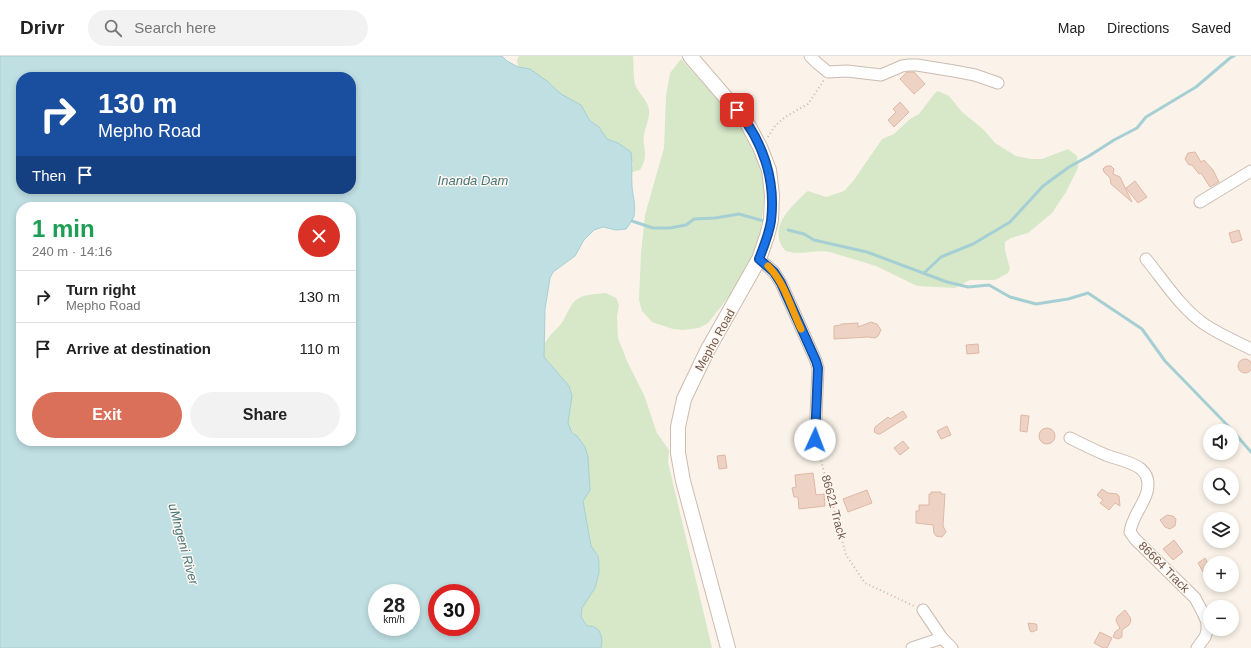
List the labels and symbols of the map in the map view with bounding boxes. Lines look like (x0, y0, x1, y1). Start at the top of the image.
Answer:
pin (720, 93, 754, 127)
water label: Inanda Dam (438, 173, 509, 188)
street label: Mepho Road (692, 307, 738, 373)
position arrow (794, 419, 836, 461)
street label: 86621 Track (819, 473, 850, 542)
water label: uMngeni River (165, 502, 202, 587)
street label: 86664 Track (1136, 539, 1193, 596)
speed limit sign: 30 (428, 584, 480, 636)

